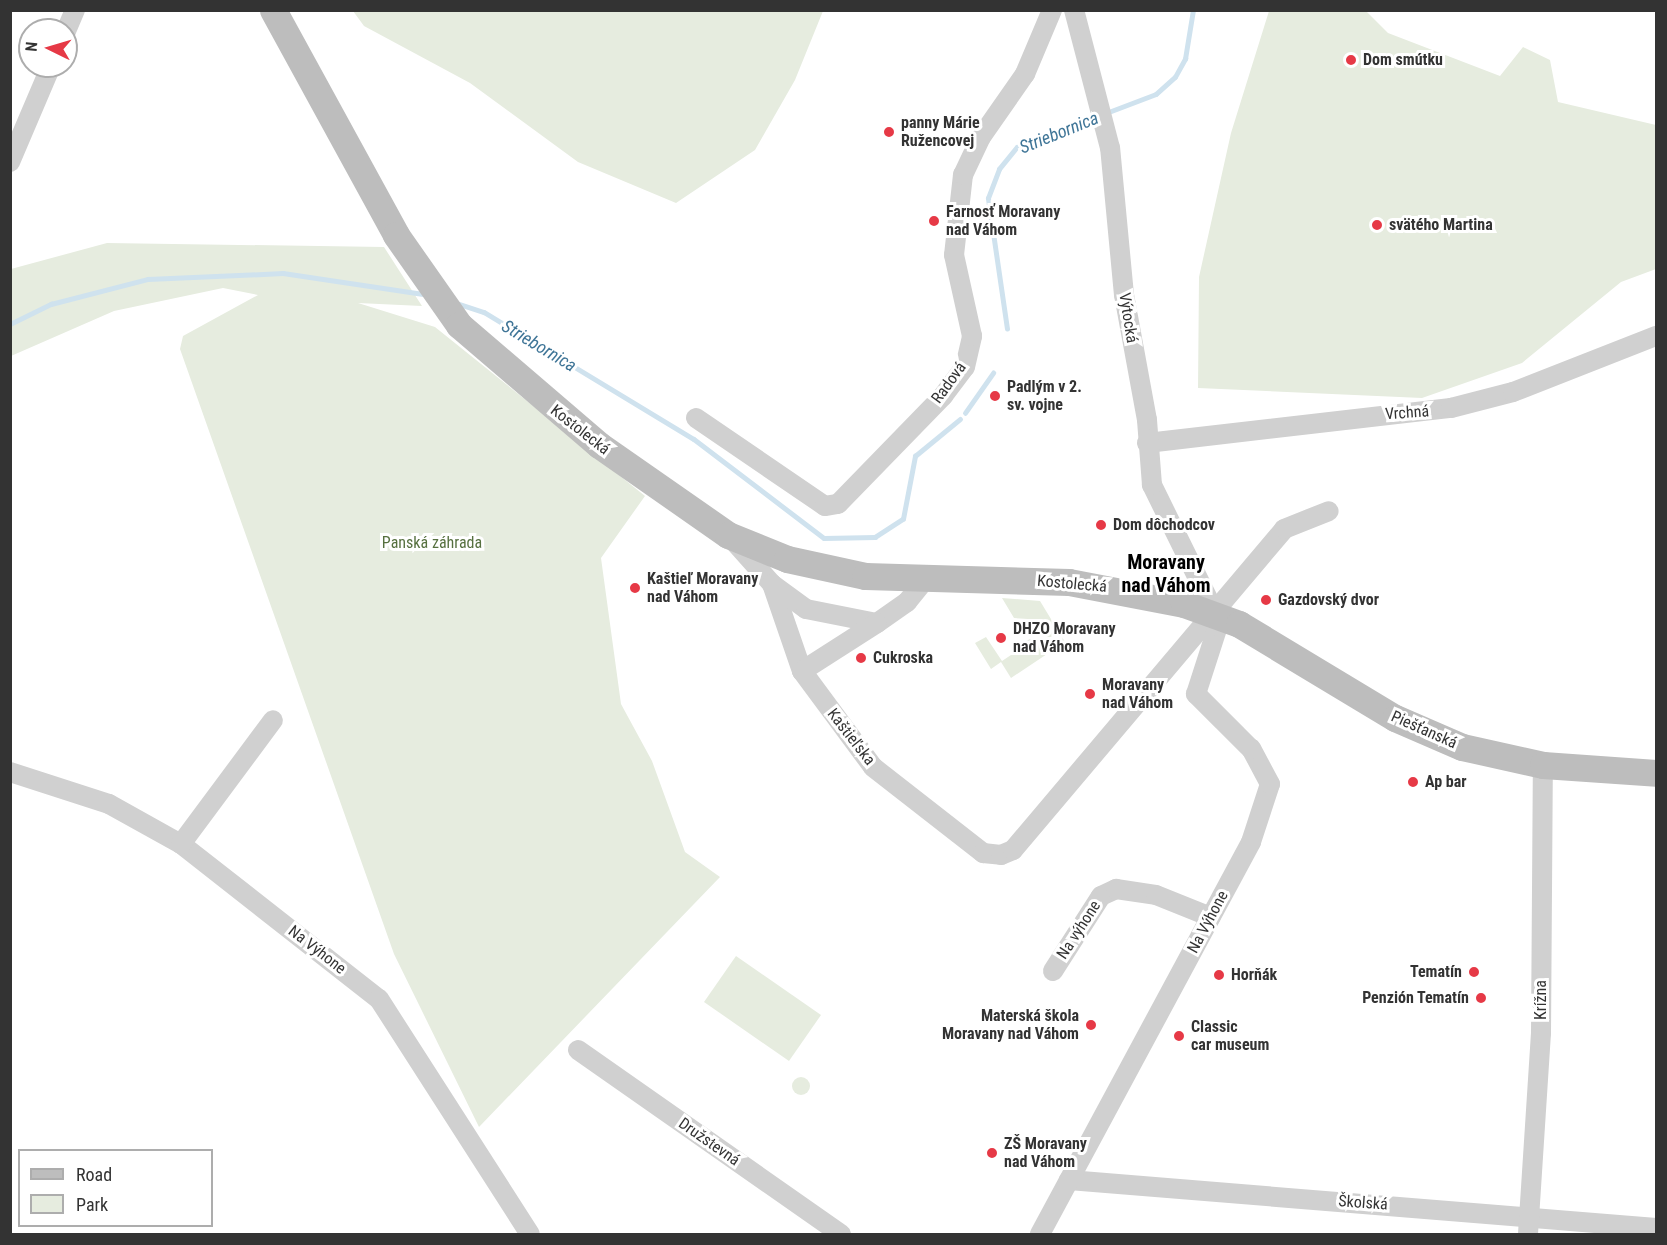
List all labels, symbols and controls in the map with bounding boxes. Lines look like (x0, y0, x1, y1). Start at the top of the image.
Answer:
north arrow (18, 18, 78, 78)
text: N (22, 41, 41, 52)
place label: Dom smútku (1363, 50, 1443, 70)
marker: Dom smútku (1344, 53, 1358, 67)
water label: Striebornica (1016, 107, 1102, 159)
place label: panny Márie Ružencovej (901, 113, 980, 151)
marker: panny Márie Ružencovej (882, 125, 896, 139)
place label: Farnosť Moravany nad Váhom (946, 202, 1060, 240)
marker: Farnosť Moravany nad Váhom (927, 214, 941, 228)
place label: svätého Martina (1389, 215, 1493, 235)
marker: svätého Martina (1370, 218, 1384, 232)
street label: Výtocká (1115, 292, 1141, 344)
water label: Striebornica (498, 315, 580, 377)
street label: Radová (928, 359, 970, 407)
place label: Padlým v 2. sv. vojne (1007, 377, 1082, 415)
marker: Padlým v 2. sv. vojne (988, 389, 1002, 403)
street label: Kostolecká (547, 401, 613, 459)
street label: Vrchná (1384, 402, 1430, 424)
place label: Dom dôchodcov (1113, 515, 1215, 535)
marker: Dom dôchodcov (1094, 518, 1108, 532)
park label: Panská záhrada (382, 533, 482, 553)
district label: Moravany nad Váhom (1122, 550, 1210, 597)
place label: Kaštieľ Moravany nad Váhom (647, 569, 758, 607)
street label: Kostolecká (1036, 571, 1108, 597)
marker: Kaštieľ Moravany nad Váhom (628, 581, 642, 595)
place label: Gazdovský dvor (1278, 590, 1379, 610)
marker: Gazdovský dvor (1259, 593, 1273, 607)
place label: DHZO Moravany nad Váhom (1013, 619, 1116, 657)
marker: DHZO Moravany nad Váhom (994, 631, 1008, 645)
place label: Cukroska (873, 648, 933, 668)
marker: Cukroska (854, 651, 868, 665)
place label: Moravany nad Váhom (1102, 675, 1173, 713)
marker: Moravany nad Váhom (1083, 687, 1097, 701)
street label: Kaštieľska (823, 705, 879, 769)
street label: Piešťanská (1388, 707, 1460, 753)
place label: Ap bar (1425, 772, 1467, 792)
marker: Ap bar (1406, 775, 1420, 789)
street label: Na Výhone (1184, 888, 1232, 956)
street label: Na výhone (1053, 897, 1105, 963)
street label: Na Výhone (284, 922, 350, 978)
place label: Tematín (1410, 962, 1462, 982)
place label: Horňák (1231, 965, 1277, 985)
marker: Tematín (1467, 965, 1481, 979)
marker: Horňák (1212, 968, 1226, 982)
street label: Krížna (1531, 980, 1551, 1020)
place label: Penzión Tematín (1362, 988, 1469, 1008)
marker: Penzión Tematín (1474, 991, 1488, 1005)
place label: Materská škola Moravany nad Váhom (942, 1006, 1079, 1044)
place label: Classic car museum (1191, 1017, 1269, 1055)
marker: Materská škola Moravany nad Váhom (1084, 1018, 1098, 1032)
marker: Classic car museum (1172, 1029, 1186, 1043)
street label: Družstevná (675, 1114, 743, 1170)
place label: ZŠ Moravany nad Váhom (1004, 1134, 1087, 1172)
marker: ZŠ Moravany nad Váhom (985, 1146, 999, 1160)
legend (18, 1149, 213, 1227)
text: Road (76, 1164, 112, 1185)
street label: Školská (1338, 1192, 1388, 1214)
text: Park (76, 1194, 108, 1215)

